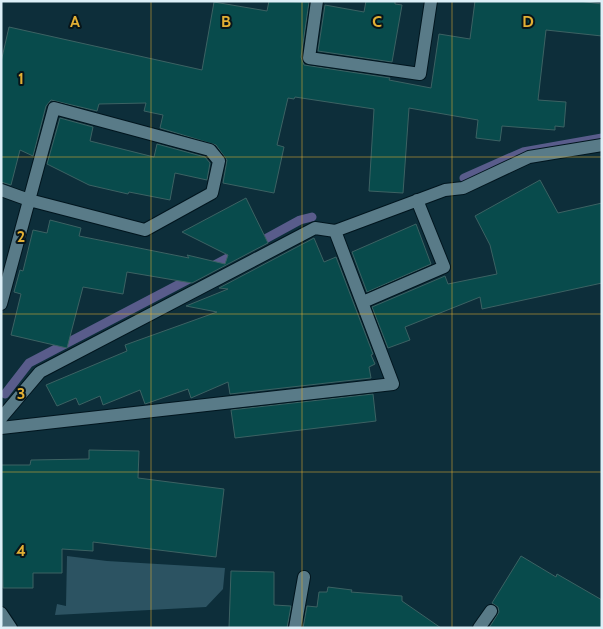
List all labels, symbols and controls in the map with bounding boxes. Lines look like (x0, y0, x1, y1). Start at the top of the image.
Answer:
text: A (70, 12, 80, 31)
text: B (221, 12, 231, 31)
text: C (372, 12, 382, 31)
text: D (522, 12, 534, 31)
text: 1 (18, 69, 24, 88)
text: 2 (17, 227, 25, 246)
text: 3 (17, 384, 25, 403)
text: 4 (16, 541, 26, 560)

